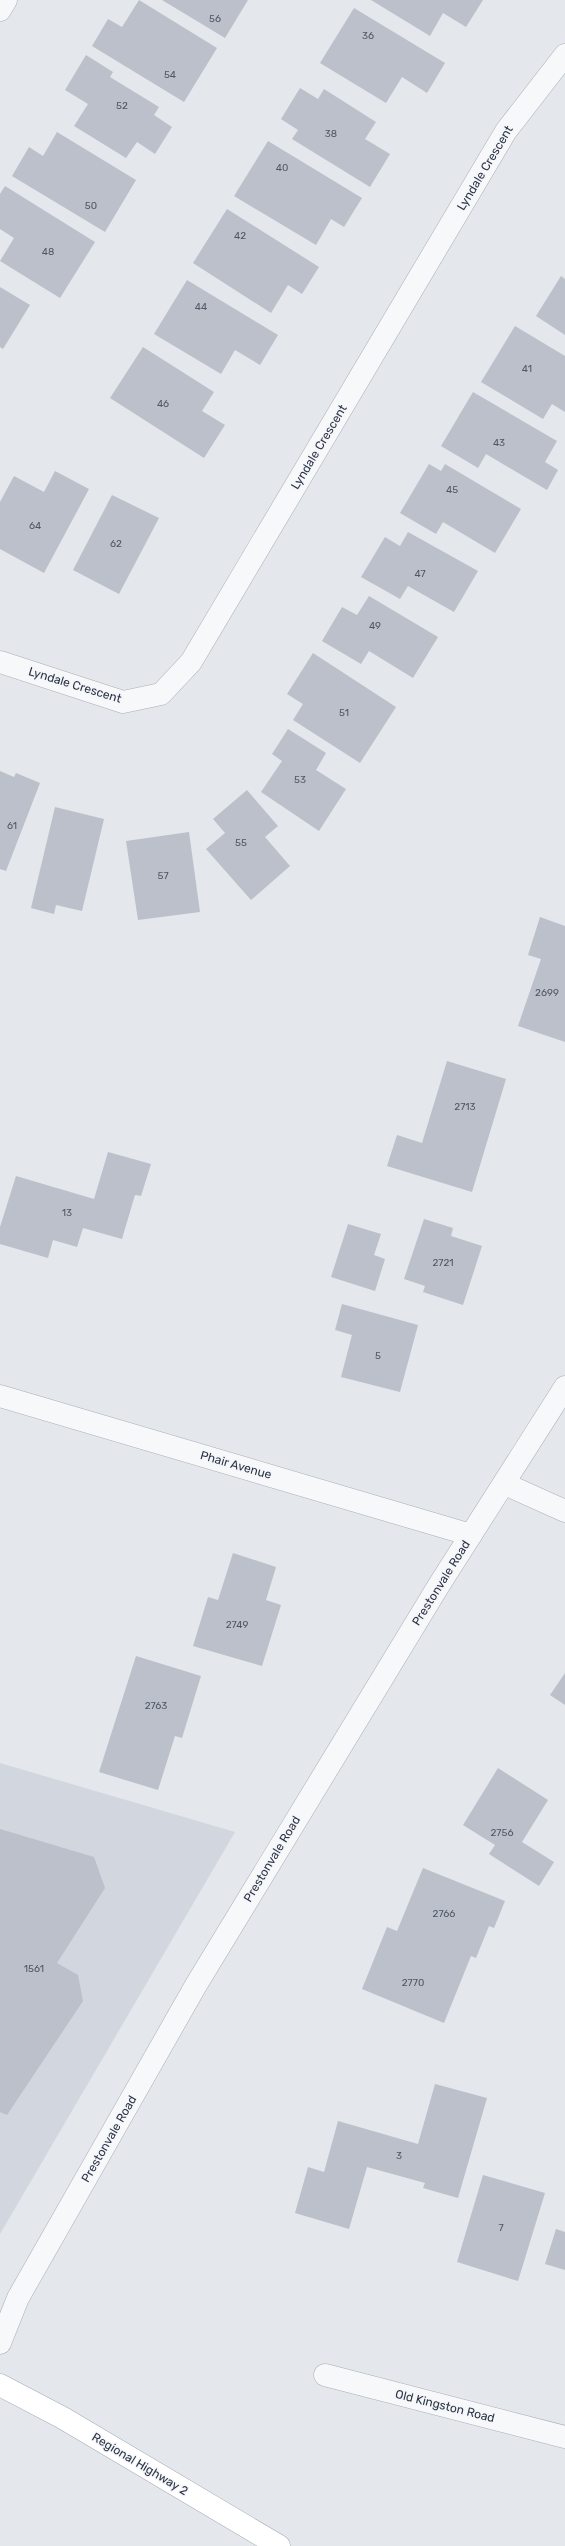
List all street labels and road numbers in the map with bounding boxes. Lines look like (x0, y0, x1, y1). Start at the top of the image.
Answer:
street label: Lyndale Crescent (454, 123, 516, 213)
street label: Lyndale Crescent (288, 402, 350, 492)
street label: Lyndale Crescent (27, 664, 123, 706)
street label: Phair Avenue (199, 1448, 274, 1482)
street label: Prestonvale Road (409, 1538, 473, 1628)
street label: Prestonvale Road (241, 1814, 303, 1904)
street label: Prestonvale Road (79, 2093, 139, 2185)
street label: Old Kingston Road (394, 2387, 496, 2425)
street label: Regional Highway 2 (90, 2430, 190, 2498)

